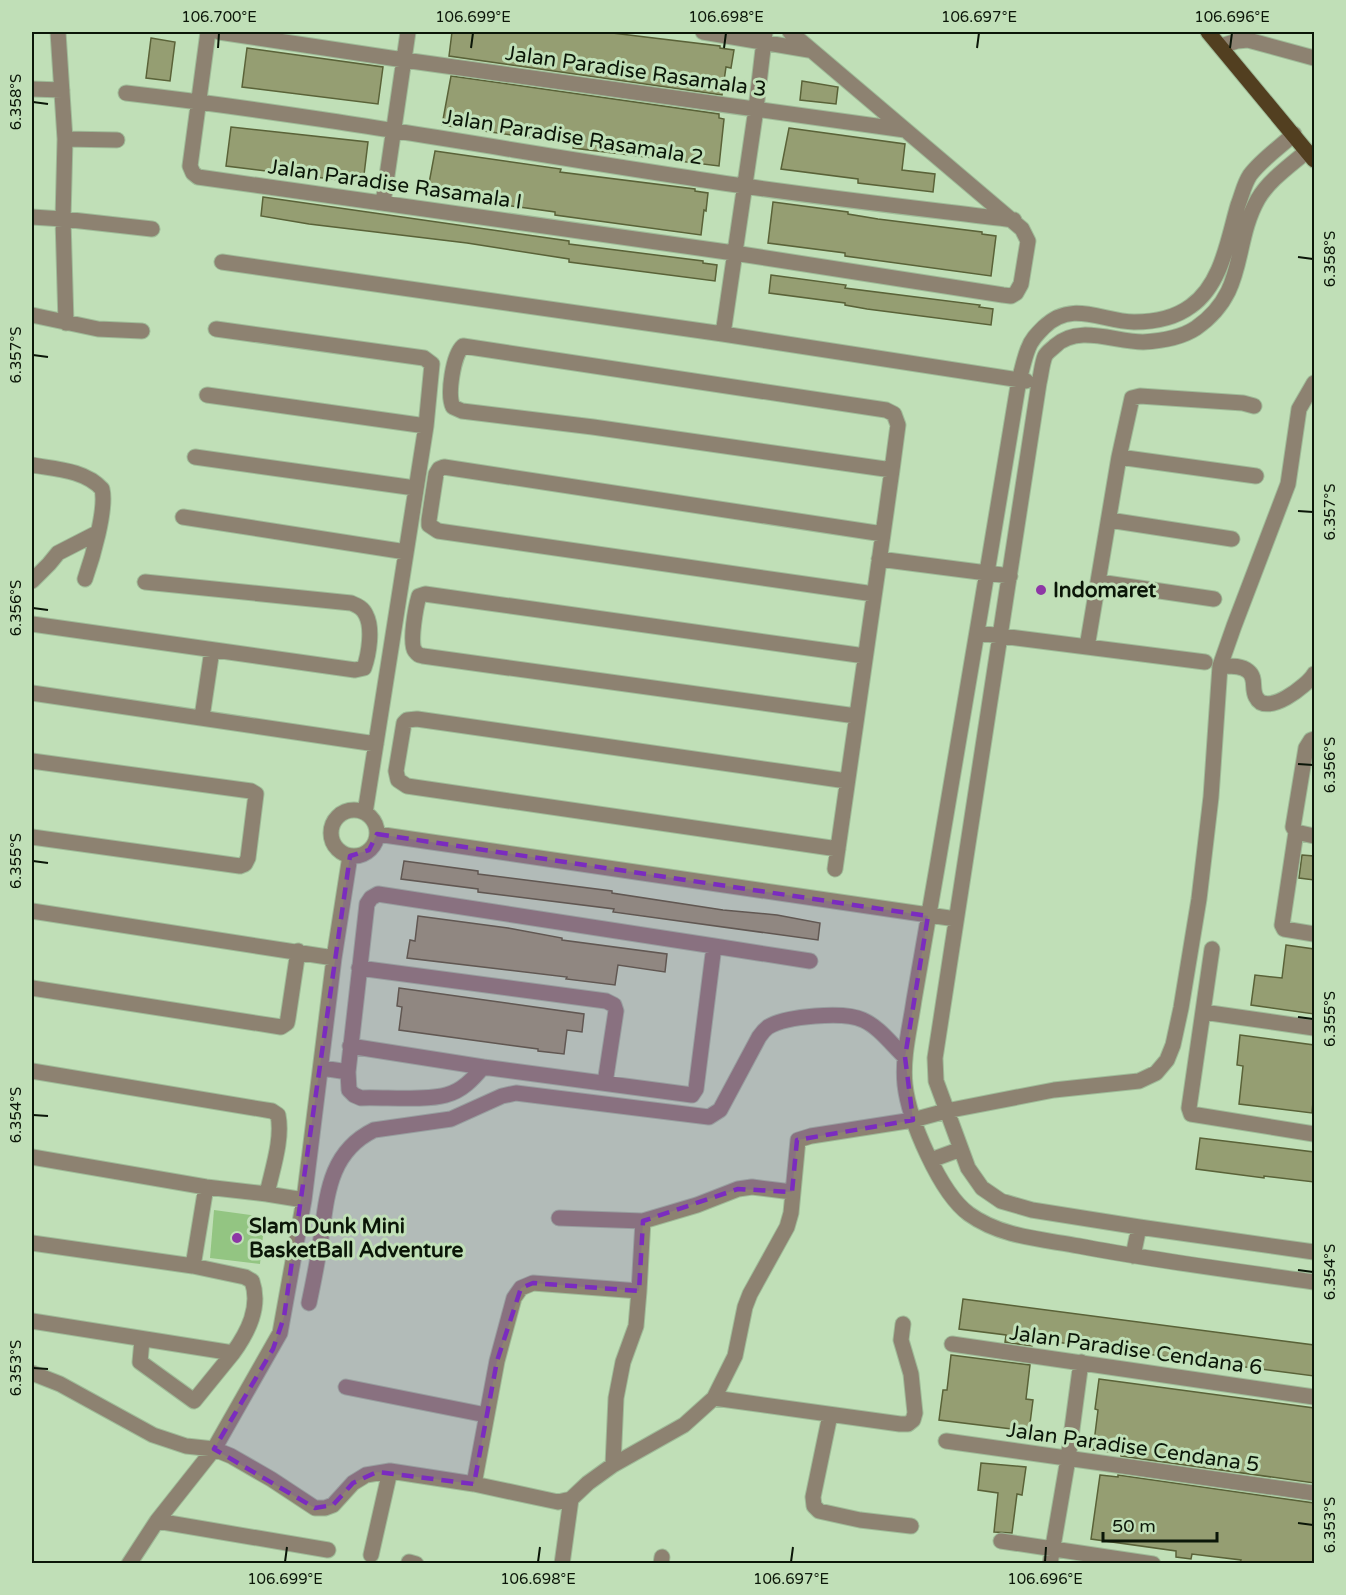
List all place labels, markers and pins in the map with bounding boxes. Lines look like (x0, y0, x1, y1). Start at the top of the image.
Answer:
place label: Indomaret (1053, 578, 1156, 603)
marker: Indomaret (1034, 583, 1048, 597)
place label: Slam Dunk Mini BasketBall Adventure (249, 1214, 463, 1263)
marker: Slam Dunk Mini BasketBall Adventure (230, 1231, 244, 1245)

